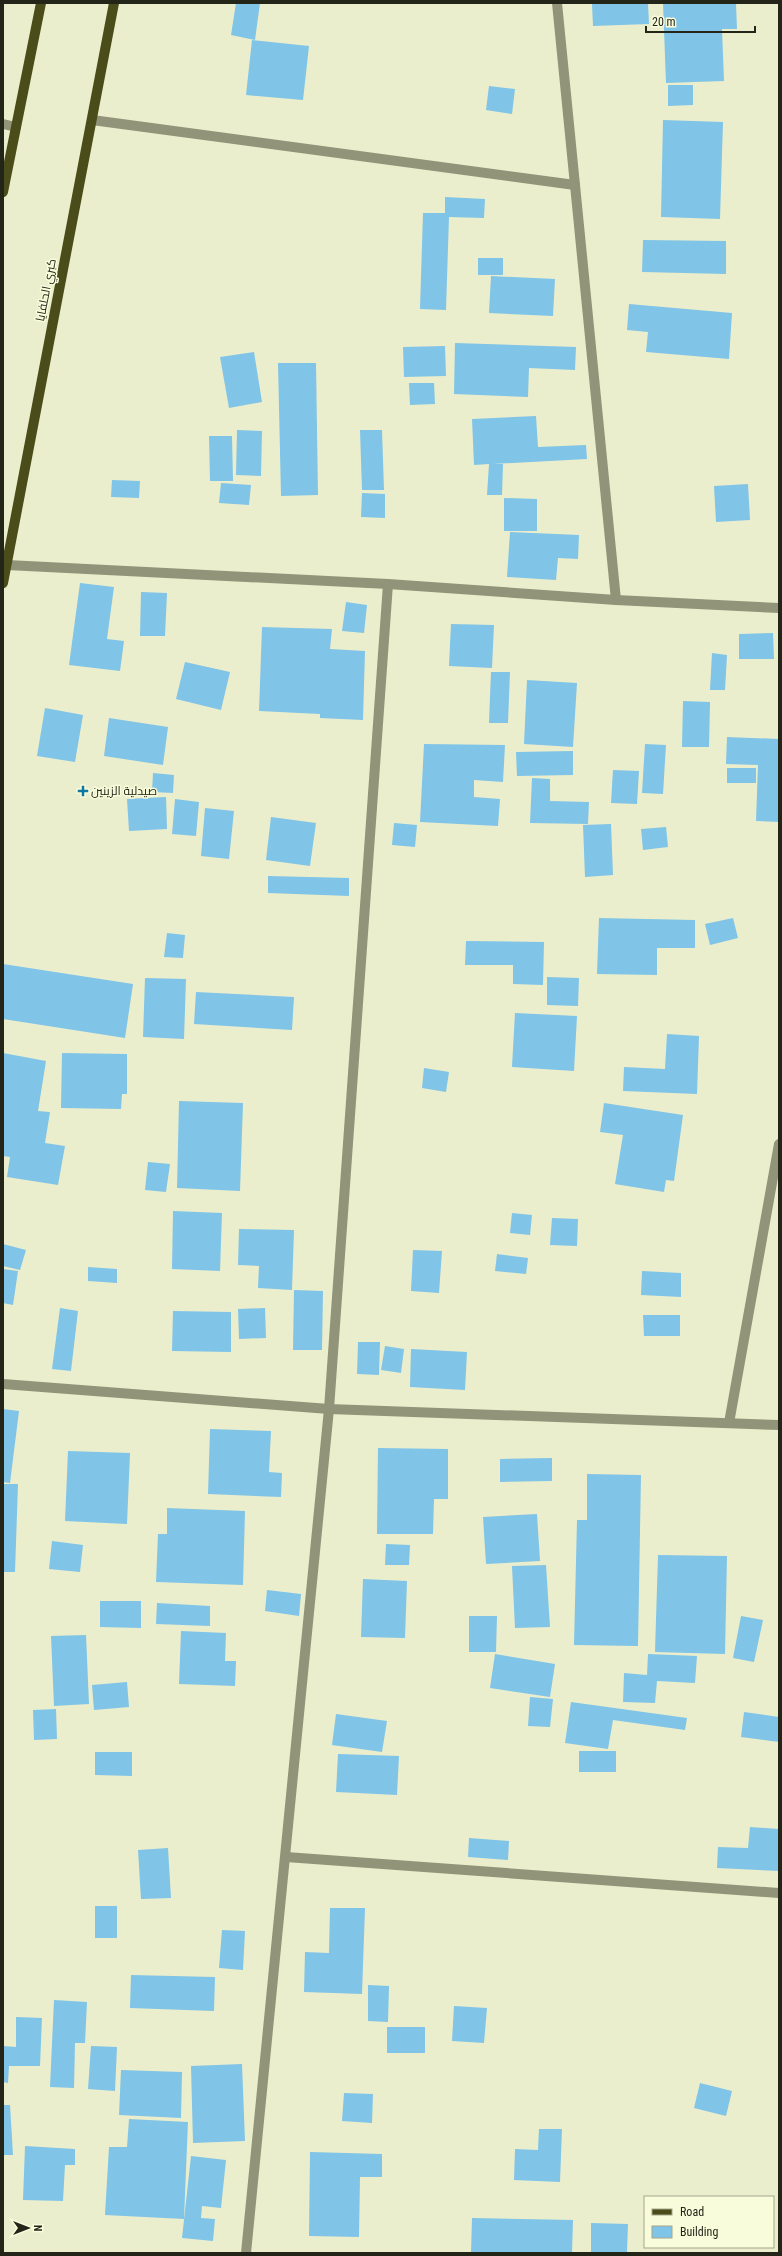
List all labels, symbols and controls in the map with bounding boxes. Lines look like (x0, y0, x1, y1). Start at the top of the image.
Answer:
scale bar (646, 8, 755, 34)
text: 20 m (652, 15, 676, 29)
street label: كبري الحلفايا (33, 257, 62, 323)
place label: صيدلية الزينين (91, 784, 157, 798)
marker: صيدلية الزينين (78, 786, 88, 796)
legend (644, 2196, 774, 2248)
text: Road (680, 2205, 704, 2219)
north arrow (8, 2208, 48, 2248)
text: N (31, 2225, 44, 2232)
text: Building (680, 2225, 718, 2239)

